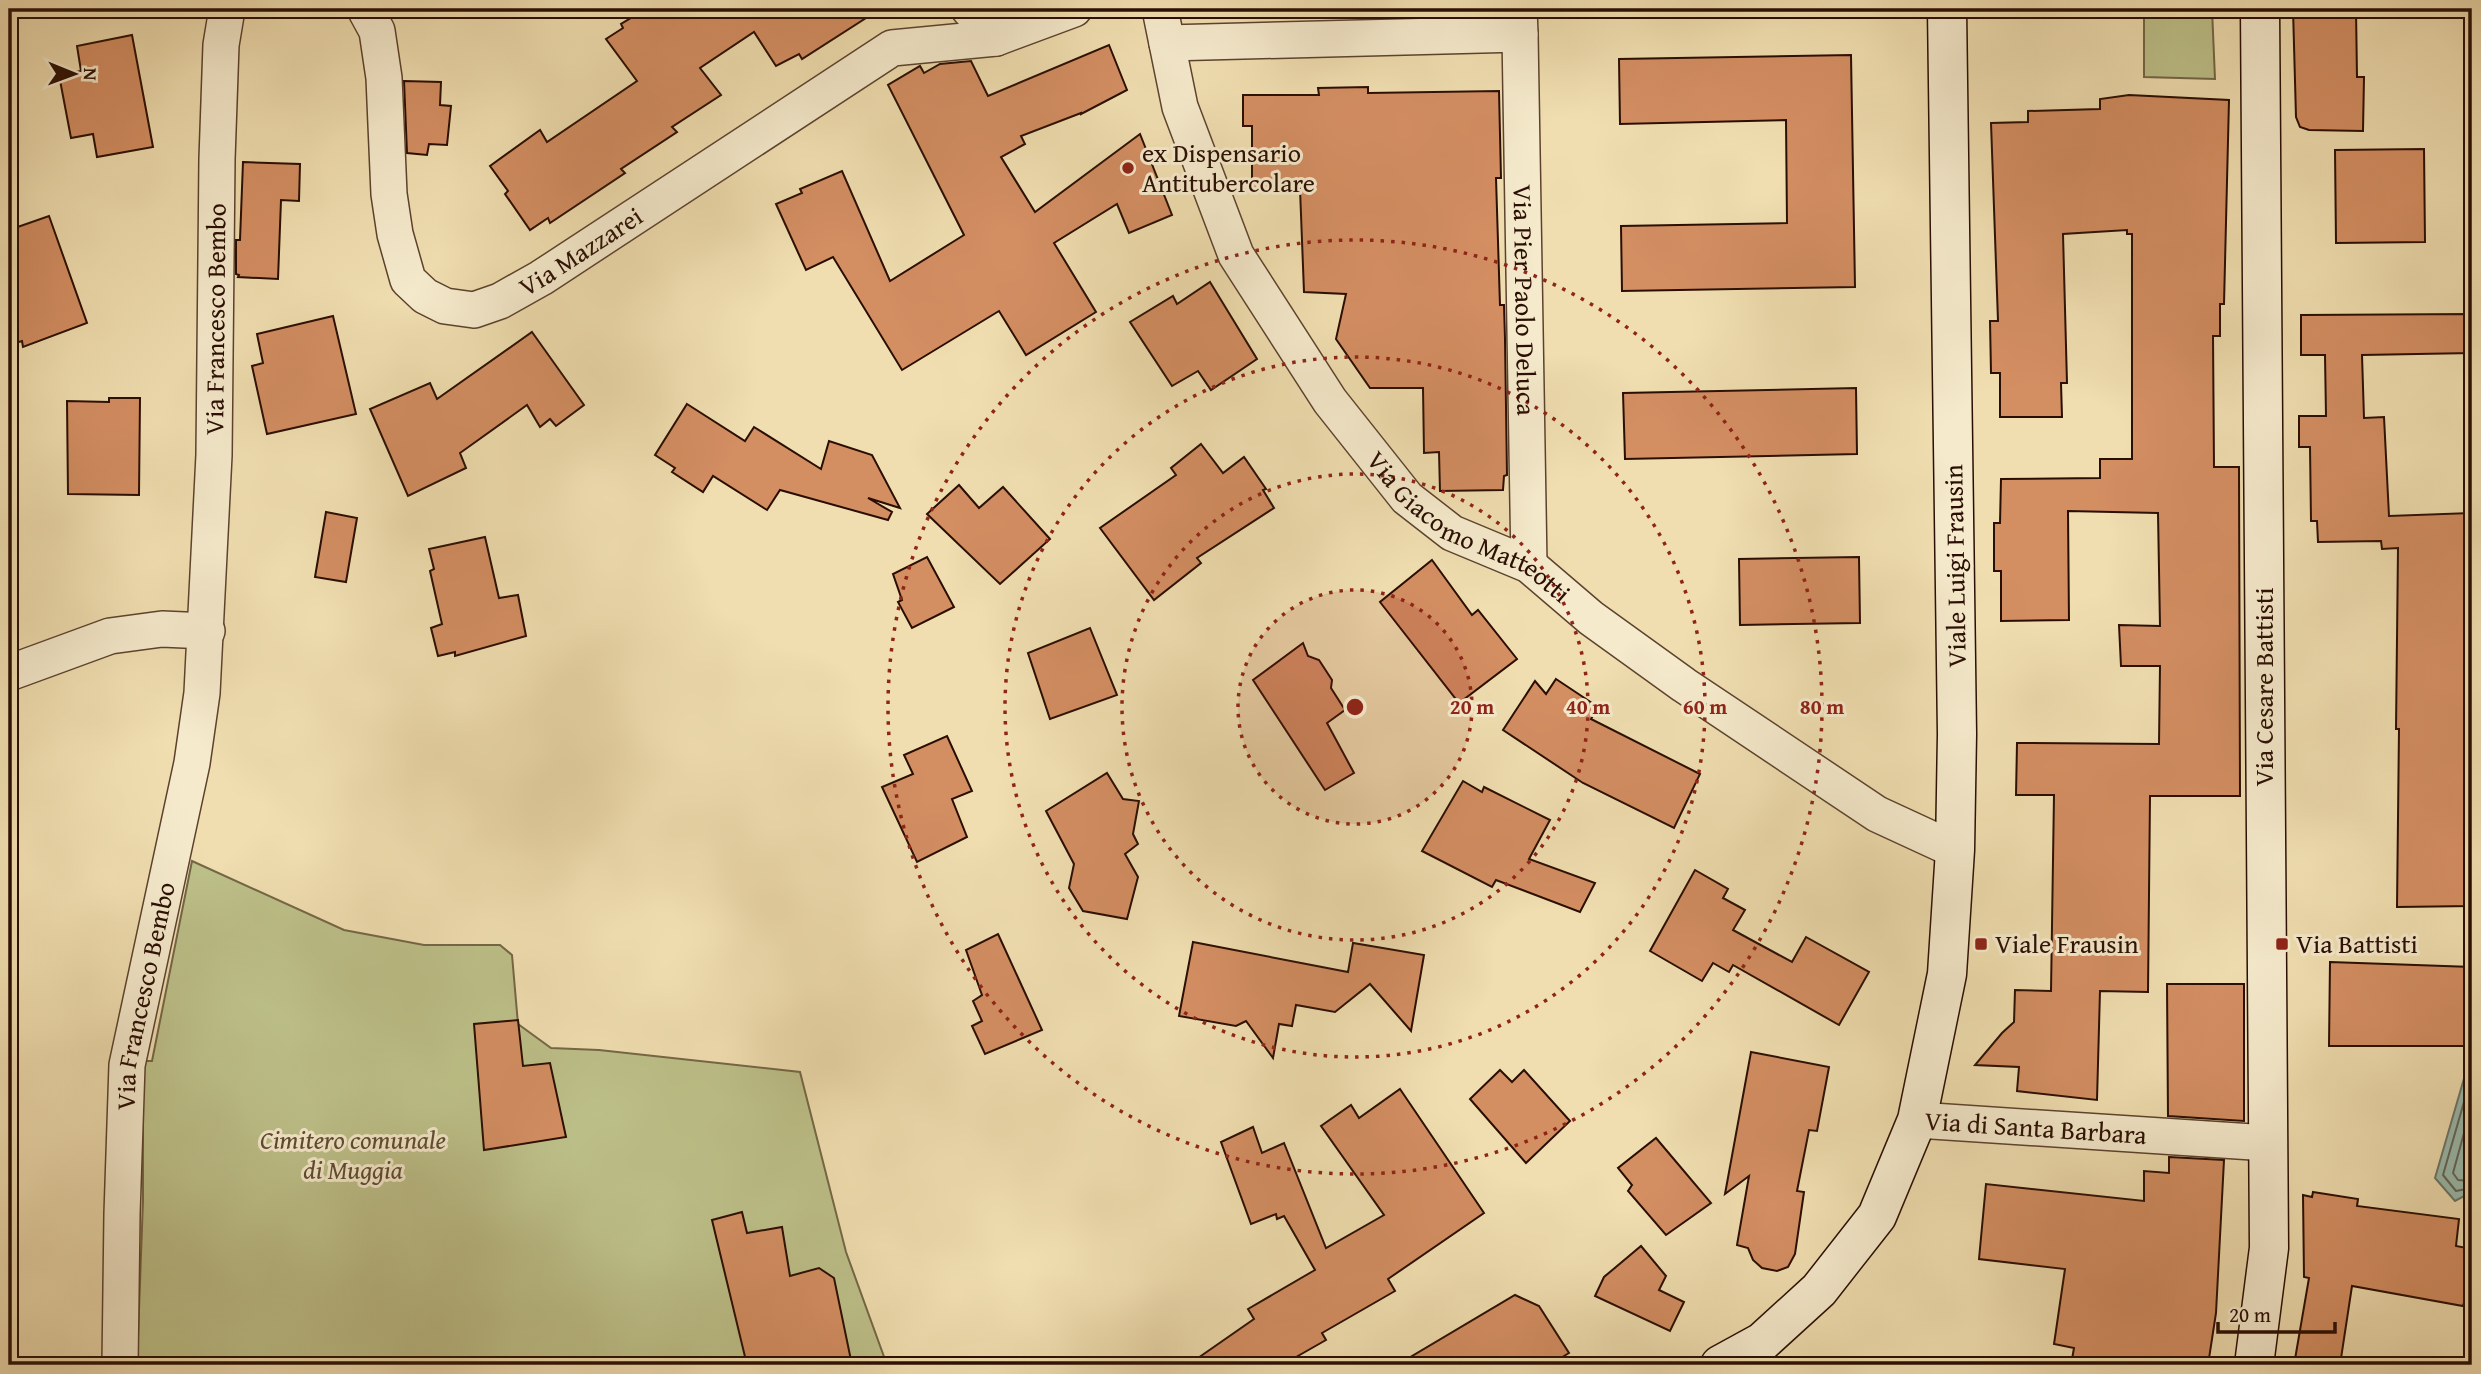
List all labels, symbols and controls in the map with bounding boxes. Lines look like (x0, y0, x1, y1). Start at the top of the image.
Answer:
north arrow (38, 38, 108, 108)
text: N (77, 68, 105, 81)
place label: ex Dispensario Antitubercolare (1142, 133, 1315, 202)
marker: ex Dispensario Antitubercolare (1120, 160, 1136, 176)
street label: Via Pier Paolo Deluca (1504, 184, 1546, 417)
street label: Via Mazzarei (511, 197, 650, 306)
street label: Via Francesco Bembo (194, 203, 236, 435)
street label: Via Giacomo Matteotti (1358, 442, 1580, 612)
street label: Viale Luigi Frausin (1933, 464, 1976, 668)
street label: Via Cesare Battisti (2244, 587, 2283, 787)
text: 20 m (1450, 691, 1494, 722)
text: 40 m (1566, 691, 1610, 722)
text: 60 m (1683, 691, 1727, 722)
text: 80 m (1800, 691, 1844, 722)
centre of rings (1343, 695, 1367, 719)
street label: Via Francesco Bembo (105, 878, 185, 1111)
place label: Viale Frausin (1995, 924, 2139, 963)
place label: Via Battisti (2296, 924, 2418, 963)
marker: Viale Frausin (1973, 936, 1989, 952)
marker: Via Battisti (2274, 936, 2290, 952)
street label: Via di Santa Barbara (1924, 1101, 2149, 1154)
park label: Cimitero comunale di Muggia (260, 1120, 446, 1189)
scale bar (2218, 1290, 2336, 1334)
text: 20 m (2229, 1299, 2271, 1330)

